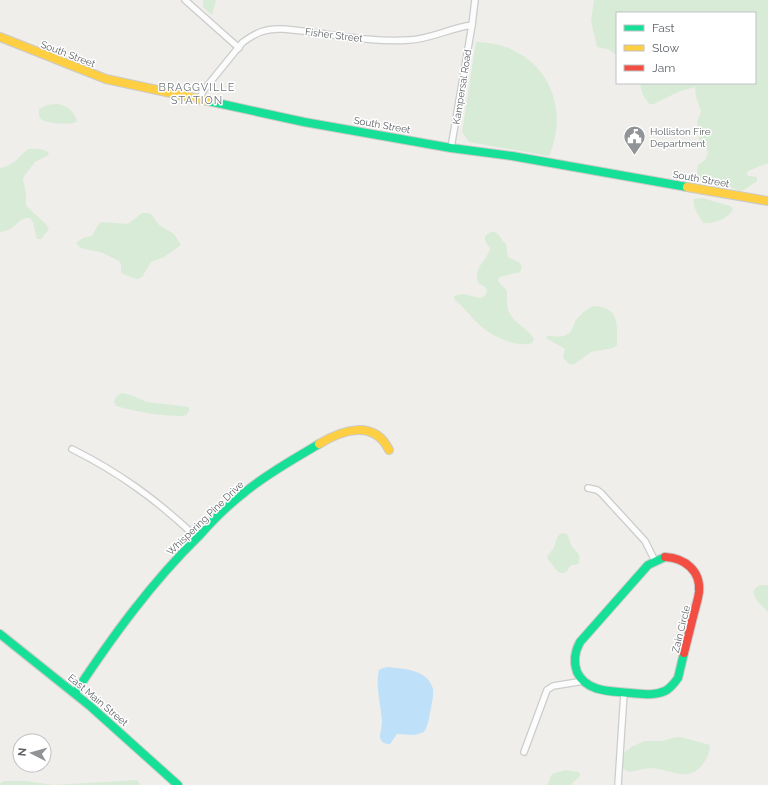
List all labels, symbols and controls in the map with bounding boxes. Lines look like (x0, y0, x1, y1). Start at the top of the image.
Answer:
legend (616, 12, 756, 84)
text: Fast (652, 21, 675, 35)
street label: Fisher Street (304, 26, 364, 44)
street label: South Street (39, 39, 97, 70)
text: Slow (652, 41, 679, 55)
street label: Kampersal Road (451, 49, 473, 125)
text: Jam (652, 61, 675, 75)
district label: BRAGGVILLE STATION (159, 81, 235, 107)
street label: South Street (353, 115, 412, 136)
public building icon: Holliston Fire Department (621, 124, 647, 157)
place label: Holliston Fire Department (650, 126, 711, 149)
street label: South Street (672, 169, 731, 190)
street label: Whispering Pine Drive (164, 478, 246, 557)
street label: Zain Circle (670, 604, 692, 654)
street label: East Main Street (66, 672, 131, 729)
north arrow (12, 733, 52, 773)
text: N (16, 747, 29, 757)

